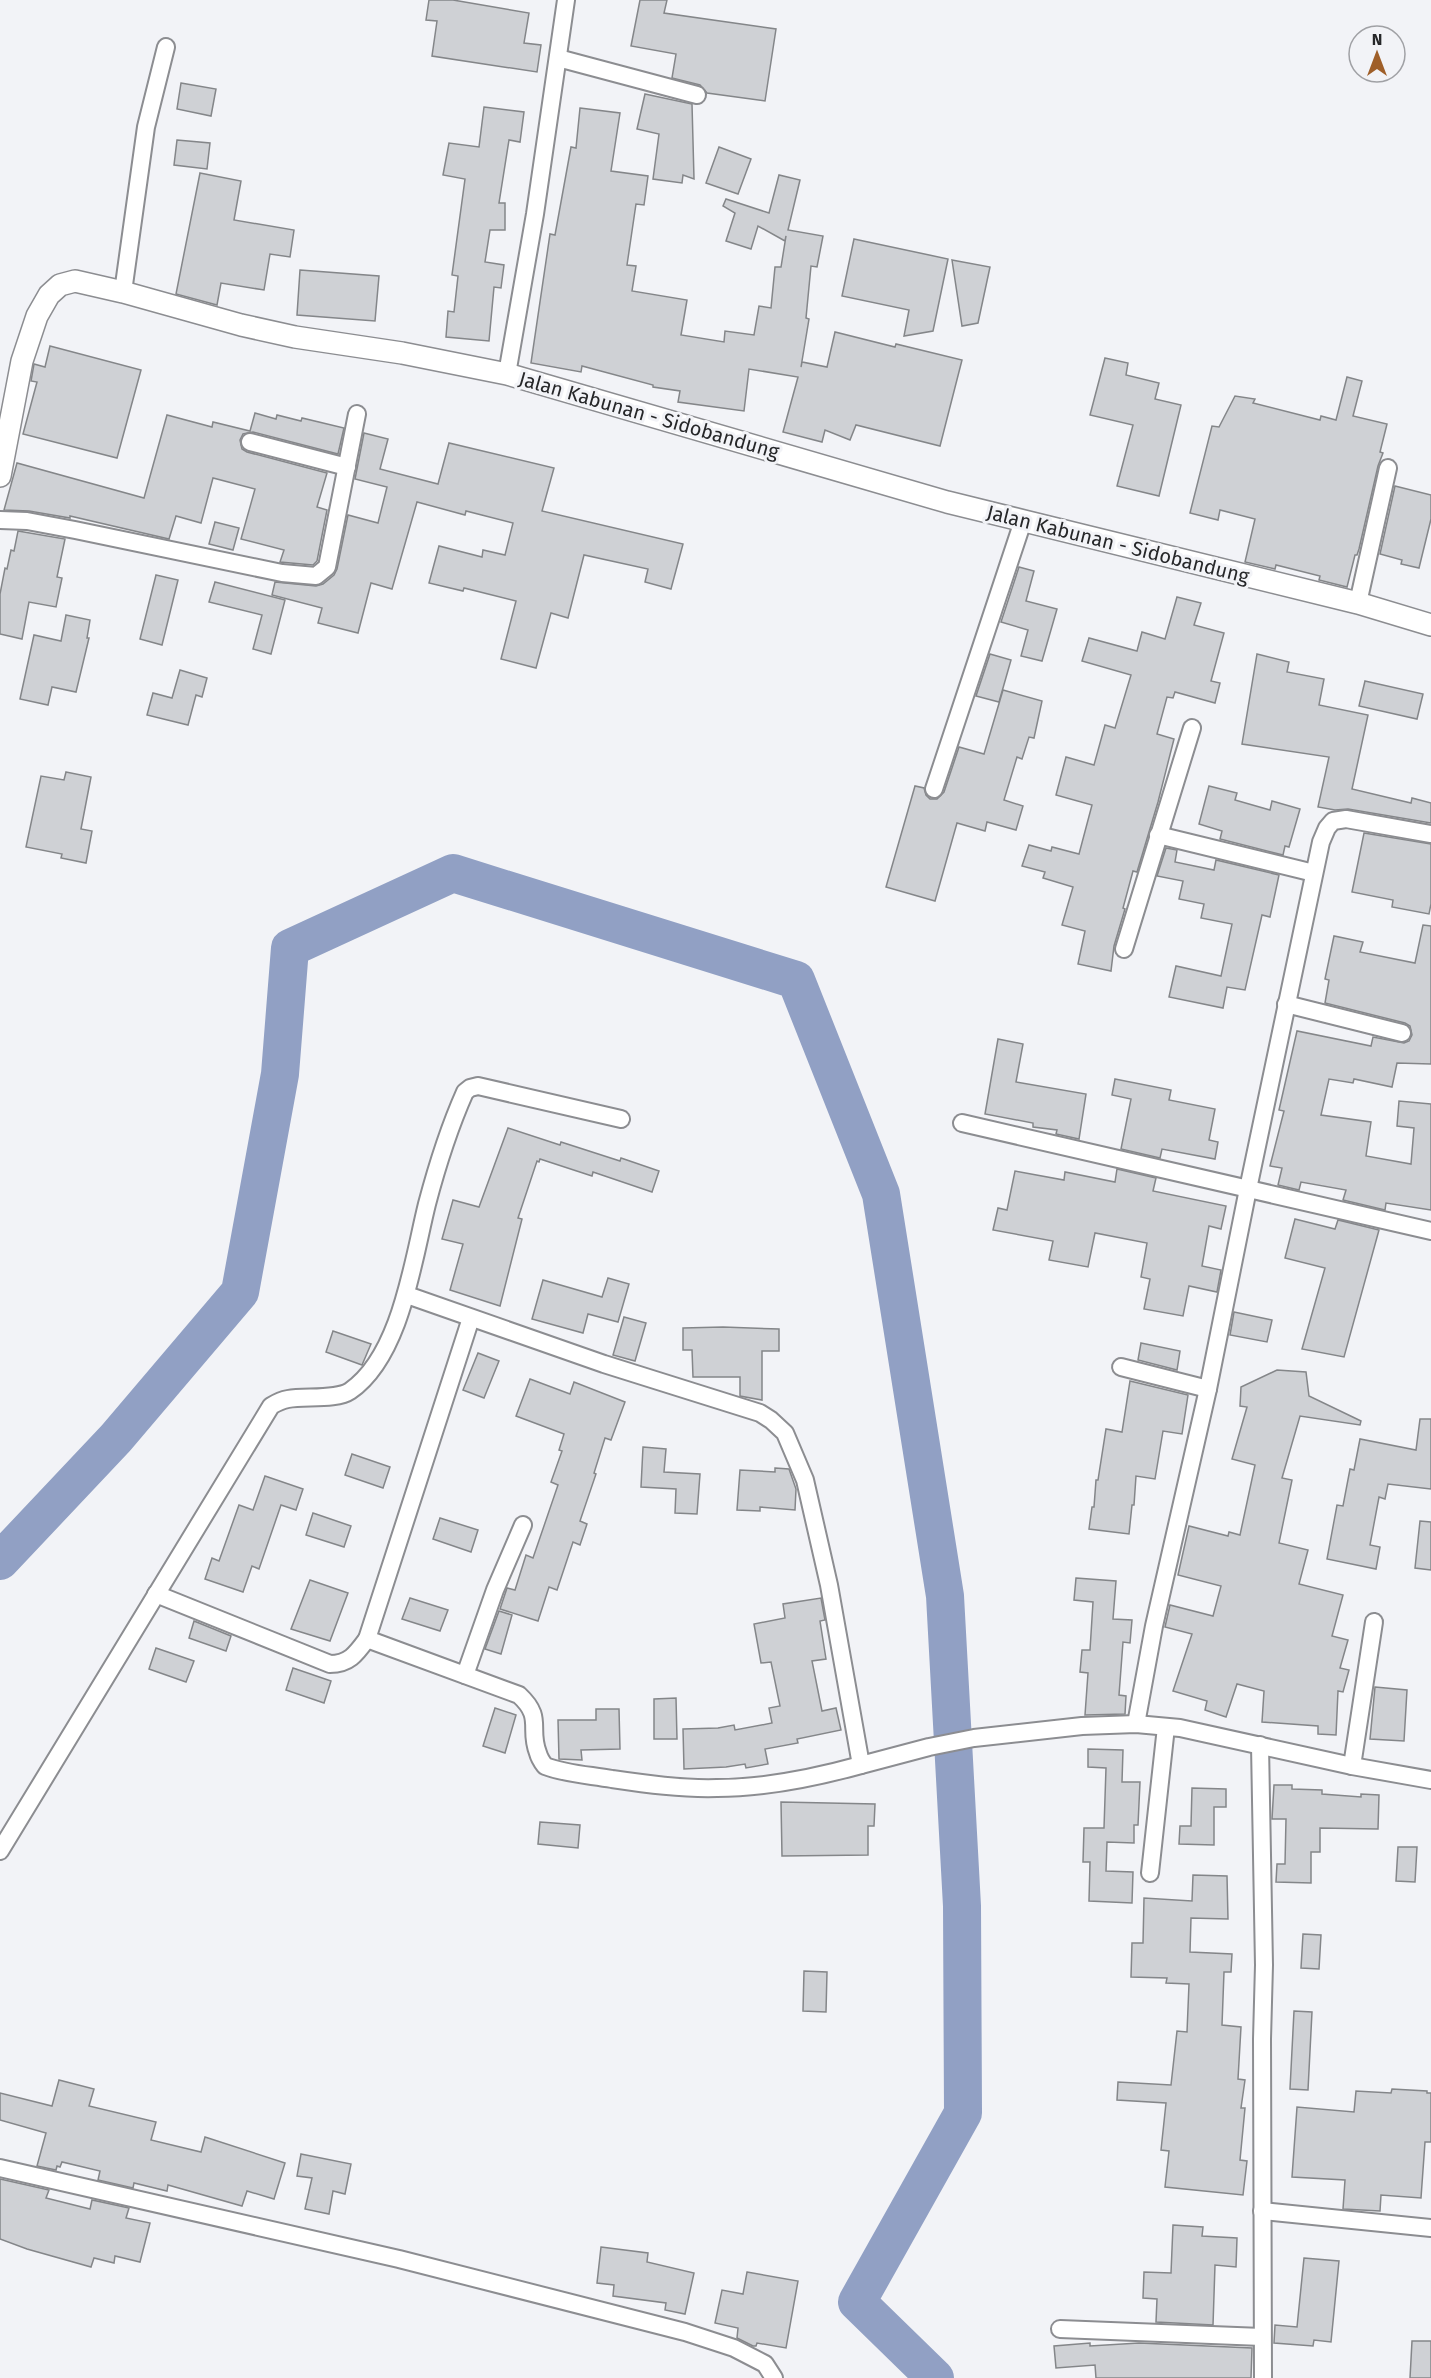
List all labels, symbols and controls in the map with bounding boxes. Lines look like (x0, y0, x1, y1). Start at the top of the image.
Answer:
north arrow (1347, 24, 1407, 84)
text: N (1372, 30, 1382, 49)
street label: Jalan Kabunan - Sidobandung (516, 366, 782, 464)
street label: Jalan Kabunan - Sidobandung (984, 500, 1252, 588)

